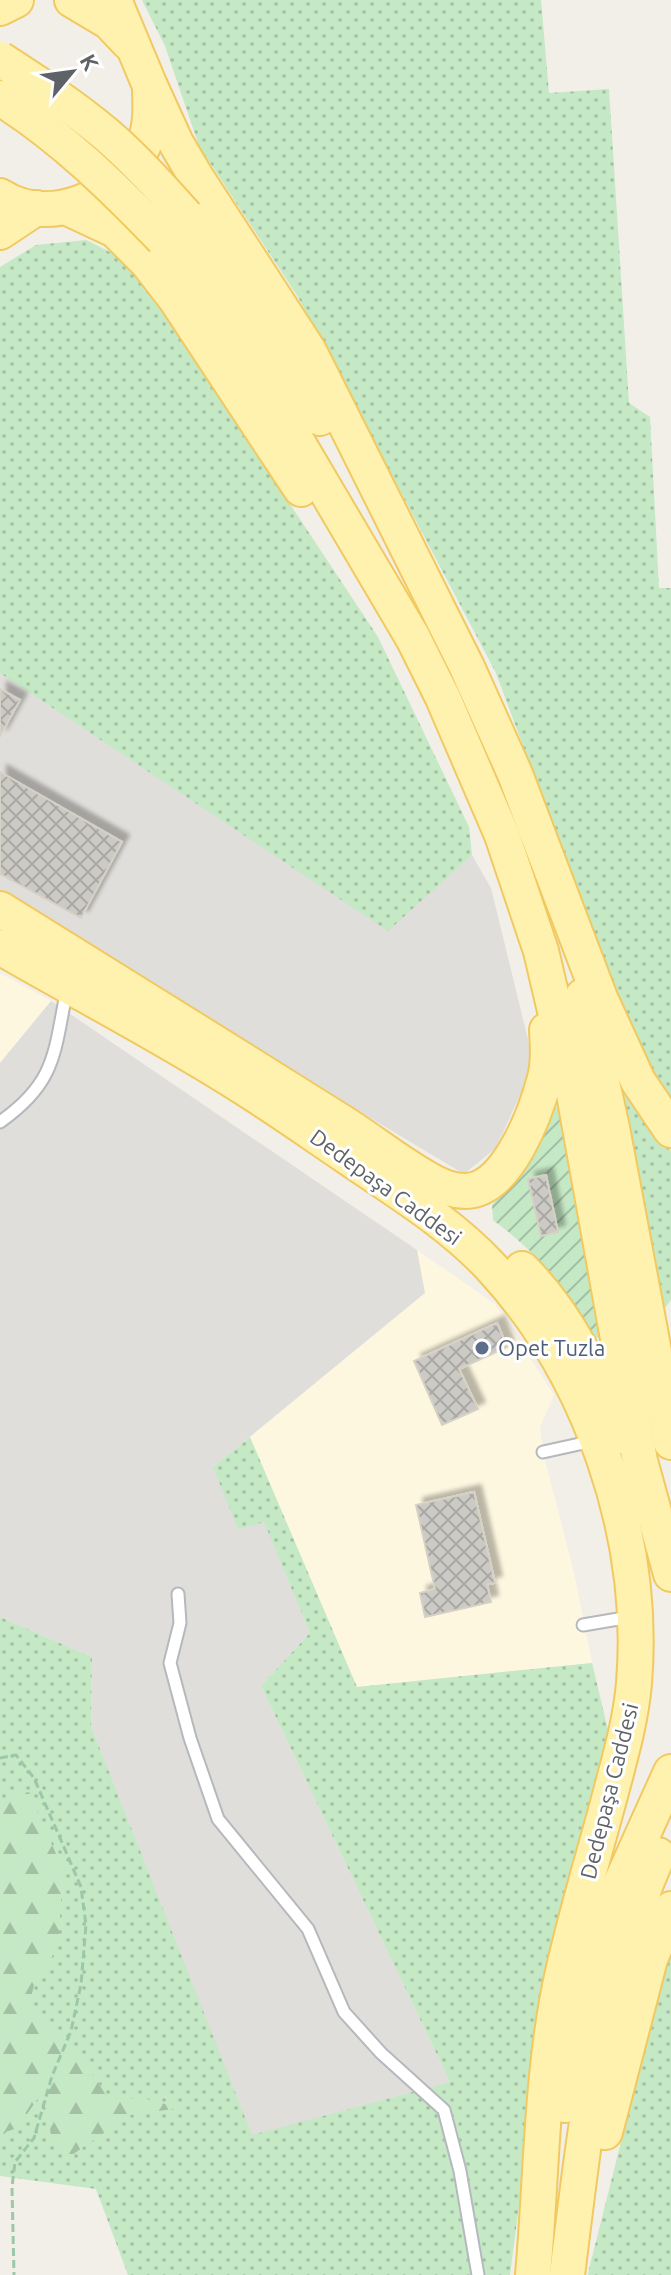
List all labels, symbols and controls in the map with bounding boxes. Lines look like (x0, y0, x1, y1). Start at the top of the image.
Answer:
north arrow (32, 32, 112, 112)
text: K (75, 50, 105, 75)
street label: Dedepaşa Caddesi (306, 1123, 467, 1250)
place label: Opet Tuzla (498, 1335, 605, 1360)
marker: Opet Tuzla (473, 1339, 491, 1357)
street label: Dedepaşa Caddesi (575, 1700, 642, 1881)

